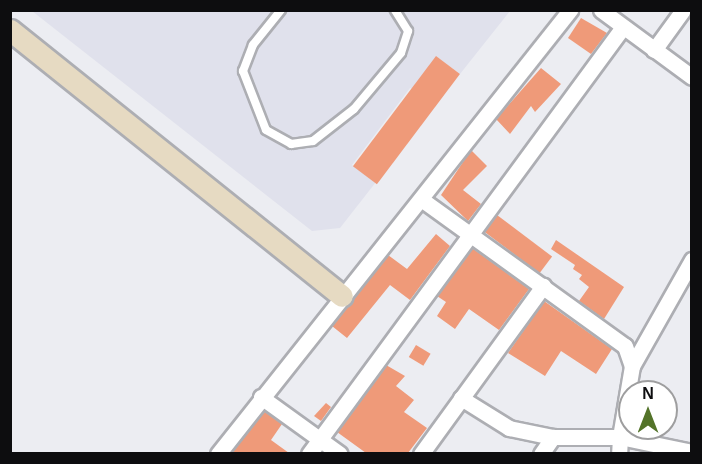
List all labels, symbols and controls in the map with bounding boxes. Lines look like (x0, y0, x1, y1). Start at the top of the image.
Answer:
north arrow (618, 380, 678, 440)
text: N (642, 385, 654, 402)

